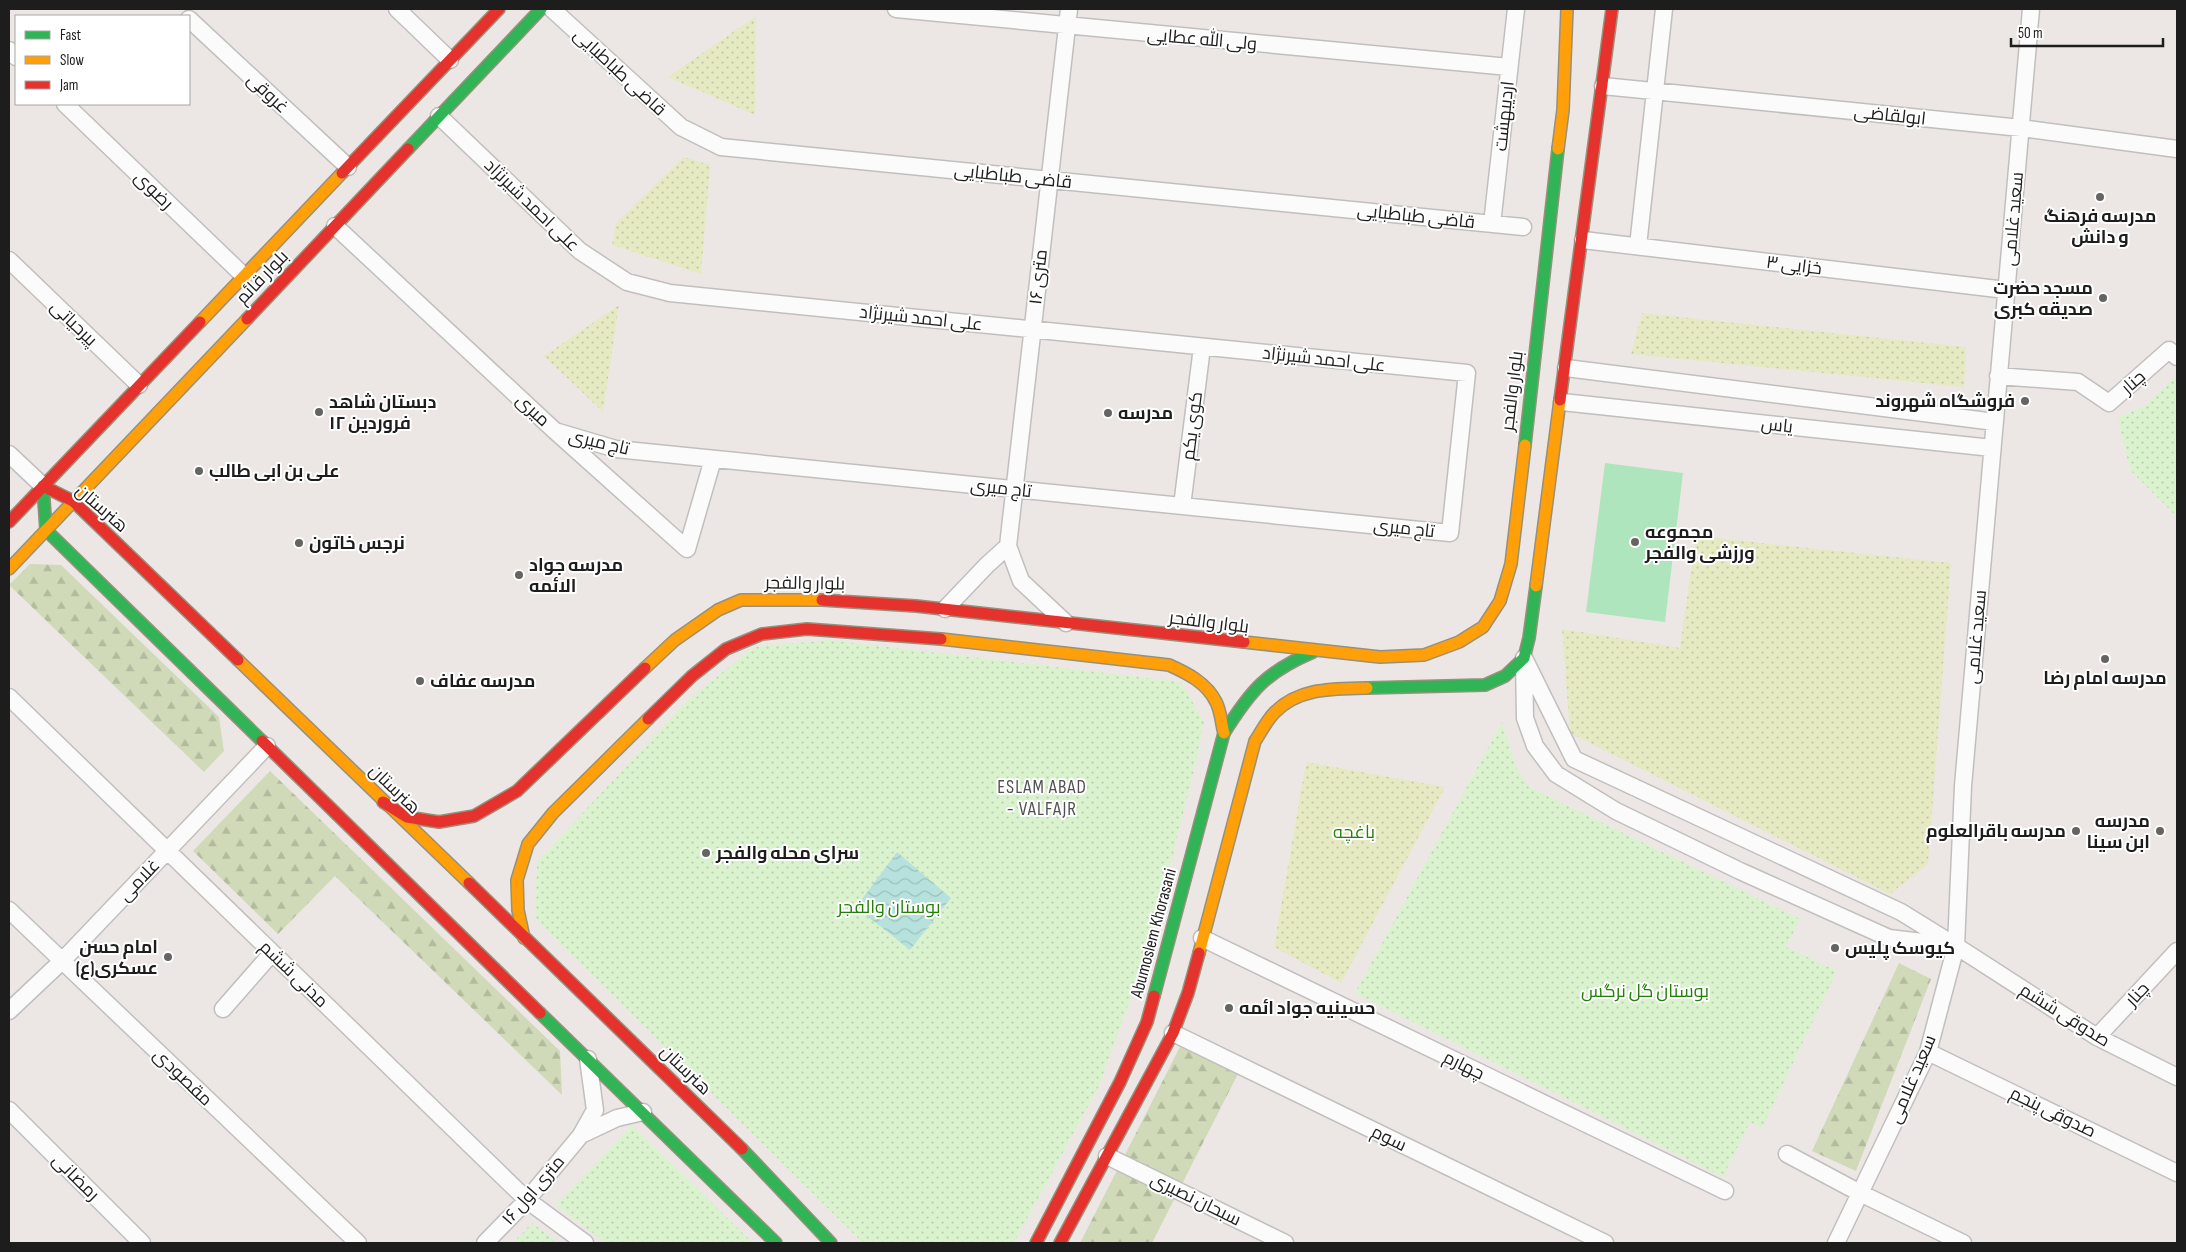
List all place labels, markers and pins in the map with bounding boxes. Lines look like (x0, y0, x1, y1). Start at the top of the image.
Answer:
marker: مدرسه فرهنگ و دانش (2094, 191, 2106, 203)
place label: مدرسه فرهنگ و دانش (2044, 206, 2156, 248)
place label: مسجد حضرت صدیقه کبری (1993, 278, 2093, 320)
marker: مسجد حضرت صدیقه کبری (2097, 292, 2109, 304)
place label: فروشگاه شهروند (1875, 391, 2015, 412)
place label: دبستان شاهد ۱۲ فروردین (329, 392, 436, 434)
marker: فروشگاه شهروند (2019, 395, 2031, 407)
place label: مدرسه (1118, 403, 1173, 424)
marker: دبستان شاهد ۱۲ فروردین (313, 406, 325, 418)
marker: مدرسه (1102, 407, 1114, 419)
place label: علی بن ابی طالب (209, 461, 340, 482)
marker: علی بن ابی طالب (193, 465, 205, 477)
place label: مجموعه ورزشی والفجر (1644, 522, 1755, 564)
place label: نرجس خاتون (309, 533, 405, 554)
marker: مجموعه ورزشی والفجر (1629, 536, 1641, 548)
marker: نرجس خاتون (293, 537, 305, 549)
place label: مدرسه جواد الائمه (529, 555, 623, 597)
marker: مدرسه جواد الائمه (513, 569, 525, 581)
marker: مدرسه امام رضا (2099, 653, 2111, 665)
place label: مدرسه امام رضا (2043, 668, 2167, 690)
place label: مدرسه عفاف (430, 671, 535, 692)
marker: مدرسه عفاف (414, 675, 426, 687)
place label: مدرسه ابن سینا (2087, 811, 2150, 853)
place label: مدرسه باقرالعلوم (1926, 821, 2066, 843)
marker: مدرسه باقرالعلوم (2070, 825, 2082, 837)
marker: مدرسه ابن سینا (2154, 825, 2166, 837)
place label: سرای محله والفجر (715, 843, 859, 864)
marker: سرای محله والفجر (700, 847, 712, 859)
place label: امام حسن عسکری(ع) (76, 937, 158, 980)
place label: کیوسک پلیس (1845, 938, 1955, 960)
marker: کیوسک پلیس (1829, 942, 1841, 954)
marker: امام حسن عسکری(ع) (162, 951, 174, 963)
place label: حسینیه جواد ائمه (1239, 998, 1375, 1019)
marker: حسینیه جواد ائمه (1223, 1002, 1235, 1014)

